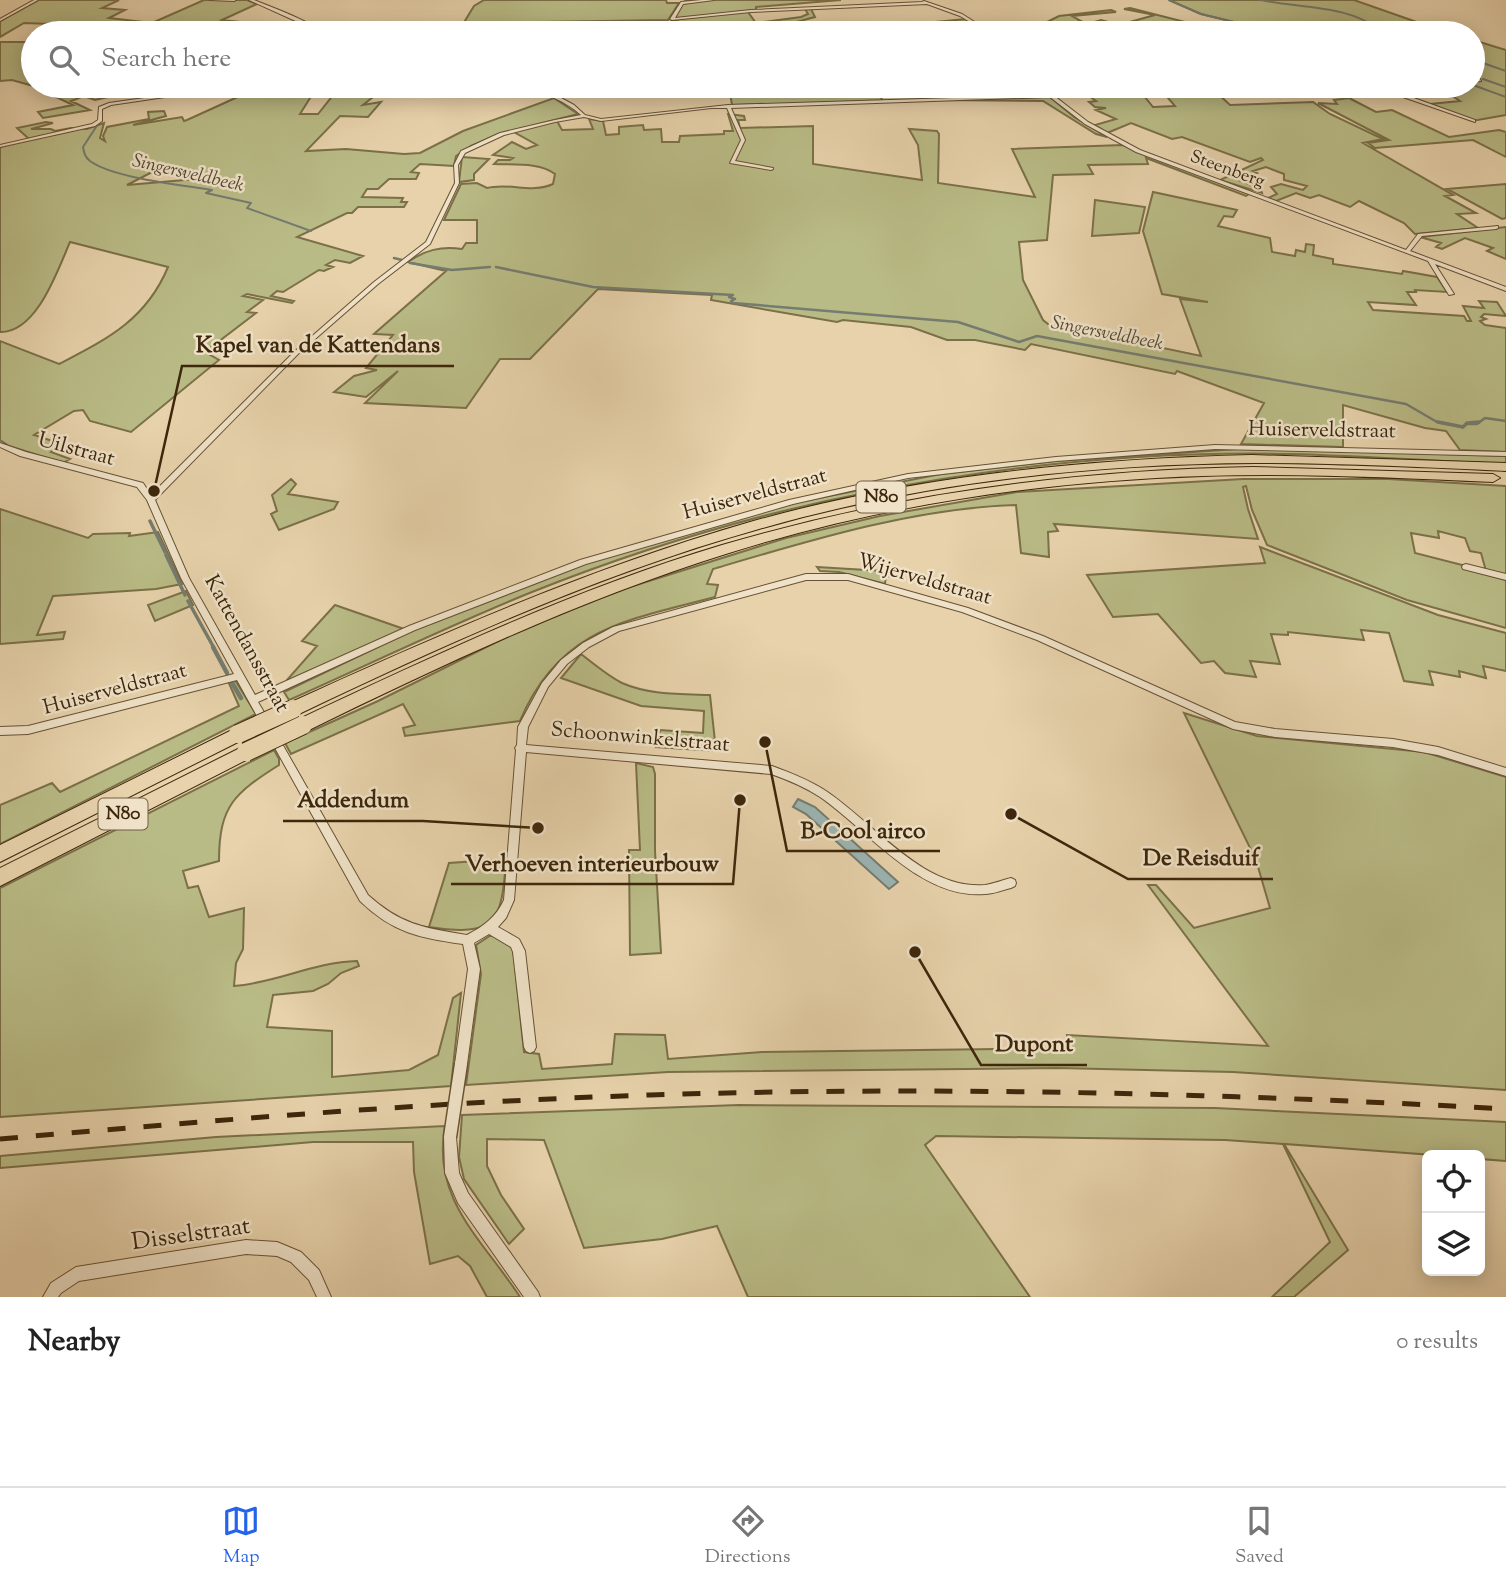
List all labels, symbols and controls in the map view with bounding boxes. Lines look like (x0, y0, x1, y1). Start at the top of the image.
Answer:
search box (21, 21, 1485, 98)
icon: search (45, 41, 83, 79)
text: Search here (101, 41, 231, 78)
street label: Steenberg (1186, 144, 1268, 196)
water label: Singersveldbeek (129, 148, 247, 200)
water label: Singersveldbeek (1049, 310, 1166, 358)
callout: Kapel van de Kattendans (182, 322, 454, 366)
text: Kapel van de Kattendans (196, 330, 440, 363)
street label: Huiserveldstraat (1248, 415, 1396, 447)
street label: Uilstraat (34, 425, 118, 475)
street label: Huiserveldstraat (680, 461, 830, 529)
road number: N80 (856, 482, 906, 512)
street label: Wijerveldstraat (853, 546, 995, 614)
street label: Kattendansstraat (196, 570, 296, 718)
street label: Huiserveldstraat (40, 656, 190, 724)
street label: Schoonwinkelstraat (549, 715, 731, 761)
callout: Addendum (283, 777, 423, 821)
text: Addendum (297, 785, 409, 818)
road number: N80 (99, 799, 148, 830)
callout: B-Cool airco (787, 807, 940, 851)
text: B-Cool airco (800, 816, 926, 849)
callout: De Reisduif (1128, 835, 1273, 879)
callout: Verhoeven interieurbouw (451, 840, 733, 884)
text: De Reisduif (1143, 843, 1261, 876)
text: Verhoeven interieurbouw (465, 849, 720, 882)
callout: Dupont (981, 1021, 1087, 1065)
text: Dupont (995, 1029, 1073, 1062)
map controls (1422, 1150, 1485, 1276)
button: locate (1422, 1150, 1485, 1213)
street label: Disselstraat (130, 1210, 252, 1260)
button: layers (1422, 1213, 1485, 1276)
text: Nearby (28, 1321, 120, 1364)
text: 0 results (1396, 1326, 1478, 1359)
tab: Map (222, 1502, 260, 1571)
tab: Directions (705, 1502, 790, 1571)
tab: Saved (1235, 1502, 1284, 1571)

